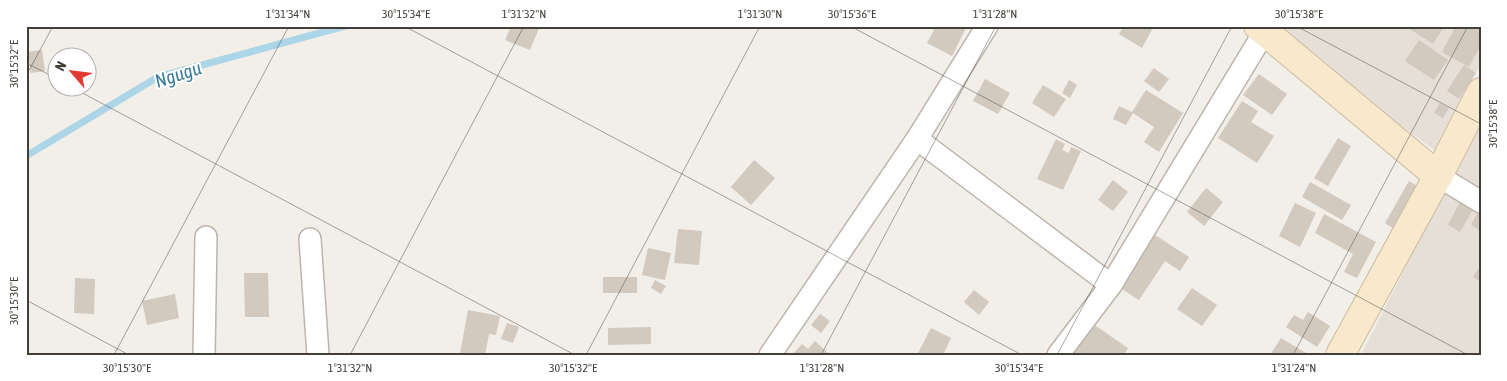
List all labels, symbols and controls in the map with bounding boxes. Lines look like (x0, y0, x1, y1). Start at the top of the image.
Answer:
text: 1°31'34"N (266, 7, 310, 21)
text: 30°15'34"E (382, 7, 430, 21)
text: 1°31'32"N (502, 7, 546, 21)
text: 1°31'30"N (738, 7, 782, 21)
text: 30°15'36"E (828, 7, 876, 21)
text: 1°31'28"N (973, 7, 1017, 21)
text: 30°15'38"E (1275, 7, 1323, 21)
text: 30°15'32"E (7, 40, 21, 88)
north arrow (48, 48, 98, 98)
water label: Ngugu (152, 56, 204, 92)
text: N (52, 58, 70, 73)
text: 30°15'38"E (1486, 100, 1500, 148)
text: 30°15'30"E (7, 277, 21, 325)
text: 30°15'30"E (103, 361, 151, 375)
text: 1°31'32"N (328, 361, 372, 375)
text: 30°15'32"E (549, 361, 597, 375)
text: 1°31'28"N (800, 361, 844, 375)
text: 30°15'34"E (995, 361, 1043, 375)
text: 1°31'24"N (1272, 361, 1316, 375)

